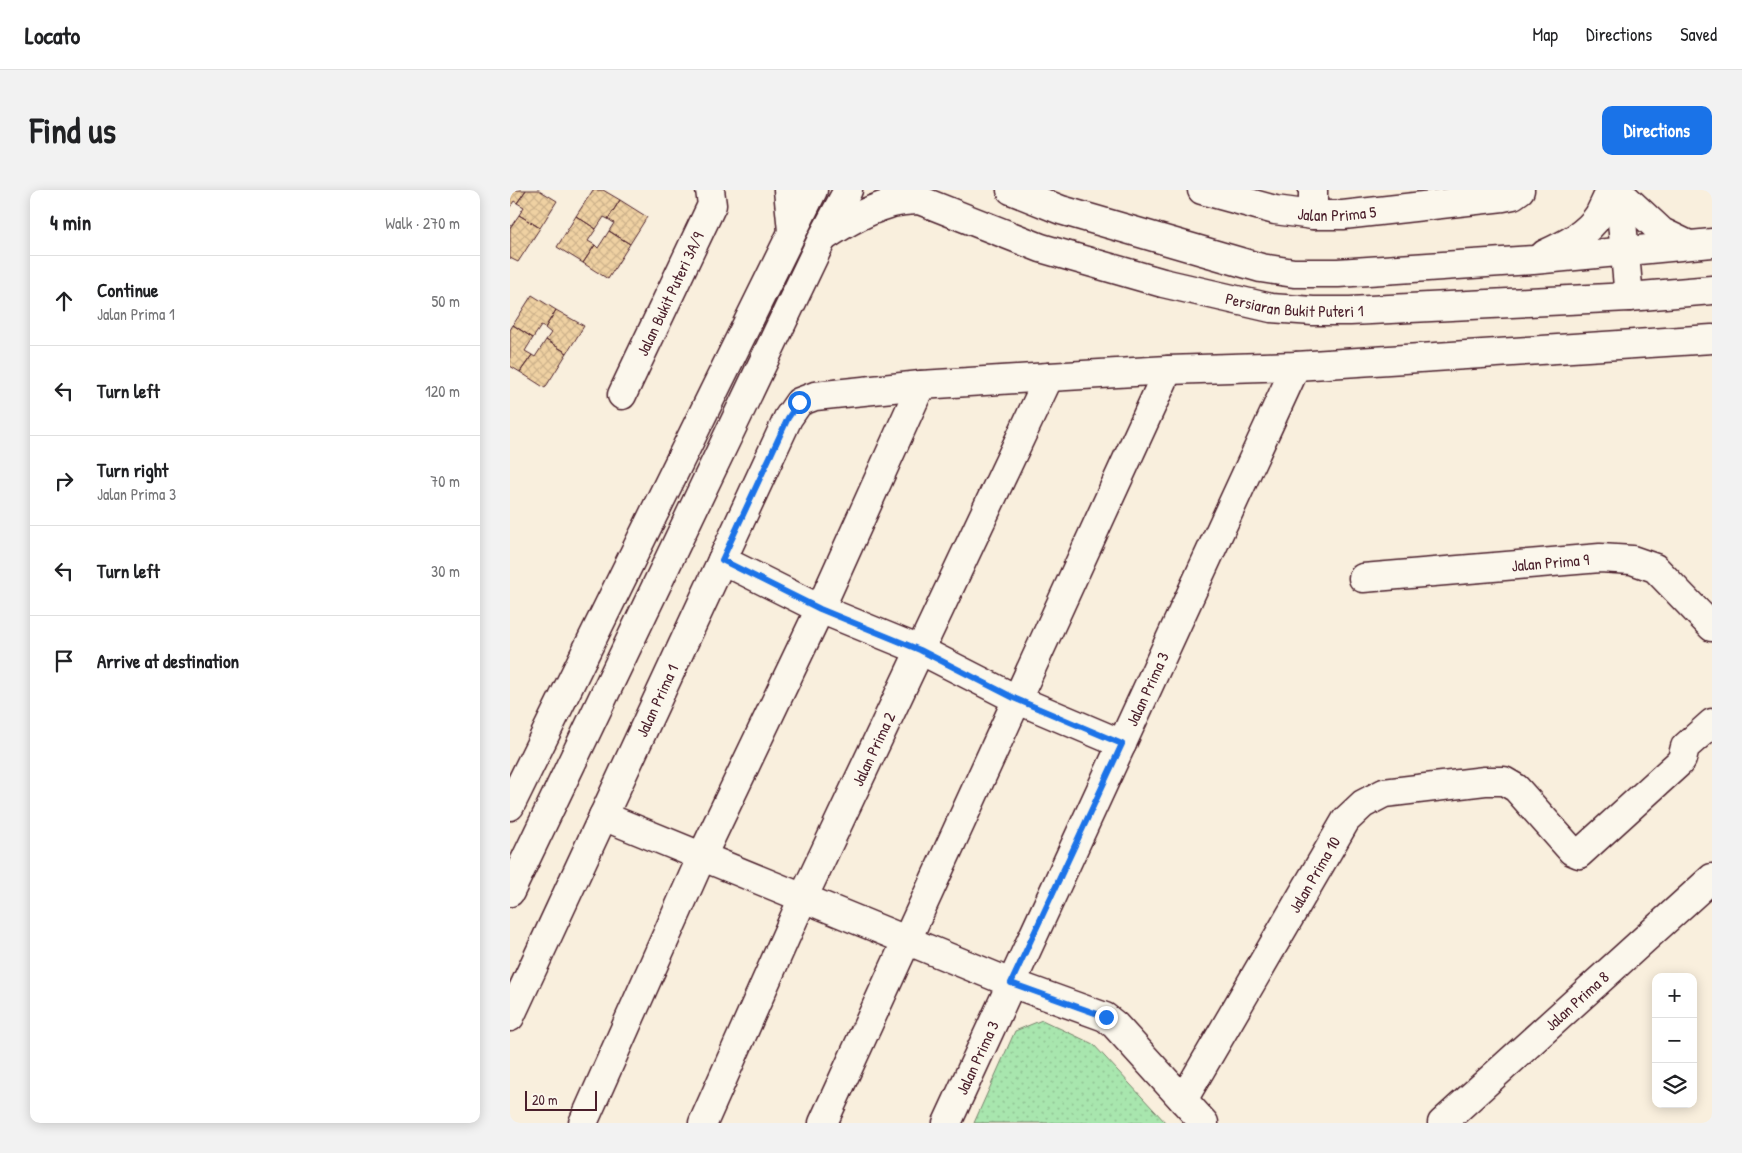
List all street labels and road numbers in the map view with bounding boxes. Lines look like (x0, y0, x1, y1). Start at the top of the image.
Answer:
street label: Jalan Prima 5 (1296, 200, 1378, 226)
street label: Jalan Bukit Puteri 3A/9 (631, 228, 709, 359)
street label: Persiaran Bukit Puteri 1 (1223, 287, 1364, 322)
street label: Jalan Prima 9 (1511, 548, 1590, 576)
street label: Jalan Prima 3 (1121, 648, 1174, 729)
street label: Jalan Prima 1 (631, 660, 683, 740)
street label: Jalan Prima 2 (846, 708, 900, 790)
street label: Jalan Prima 10 (1283, 832, 1345, 917)
street label: Jalan Prima 8 (1540, 966, 1613, 1035)
street label: Jalan Prima 3 (951, 1017, 1004, 1098)

